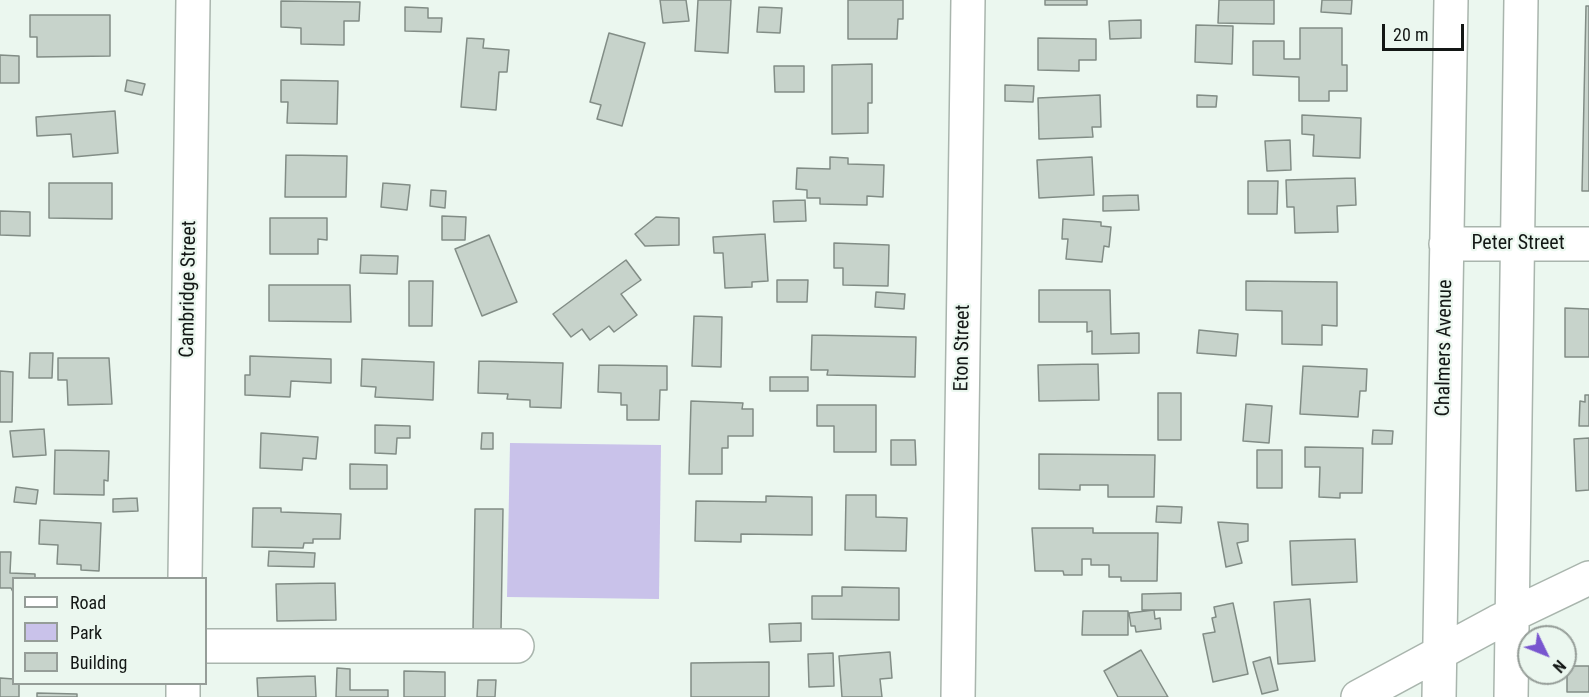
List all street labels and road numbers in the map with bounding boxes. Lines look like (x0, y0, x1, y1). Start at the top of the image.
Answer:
street label: Cambridge Street (176, 220, 202, 358)
street label: Peter Street (1471, 232, 1565, 256)
street label: Chalmers Avenue (1432, 279, 1458, 417)
street label: Eton Street (950, 304, 976, 392)

